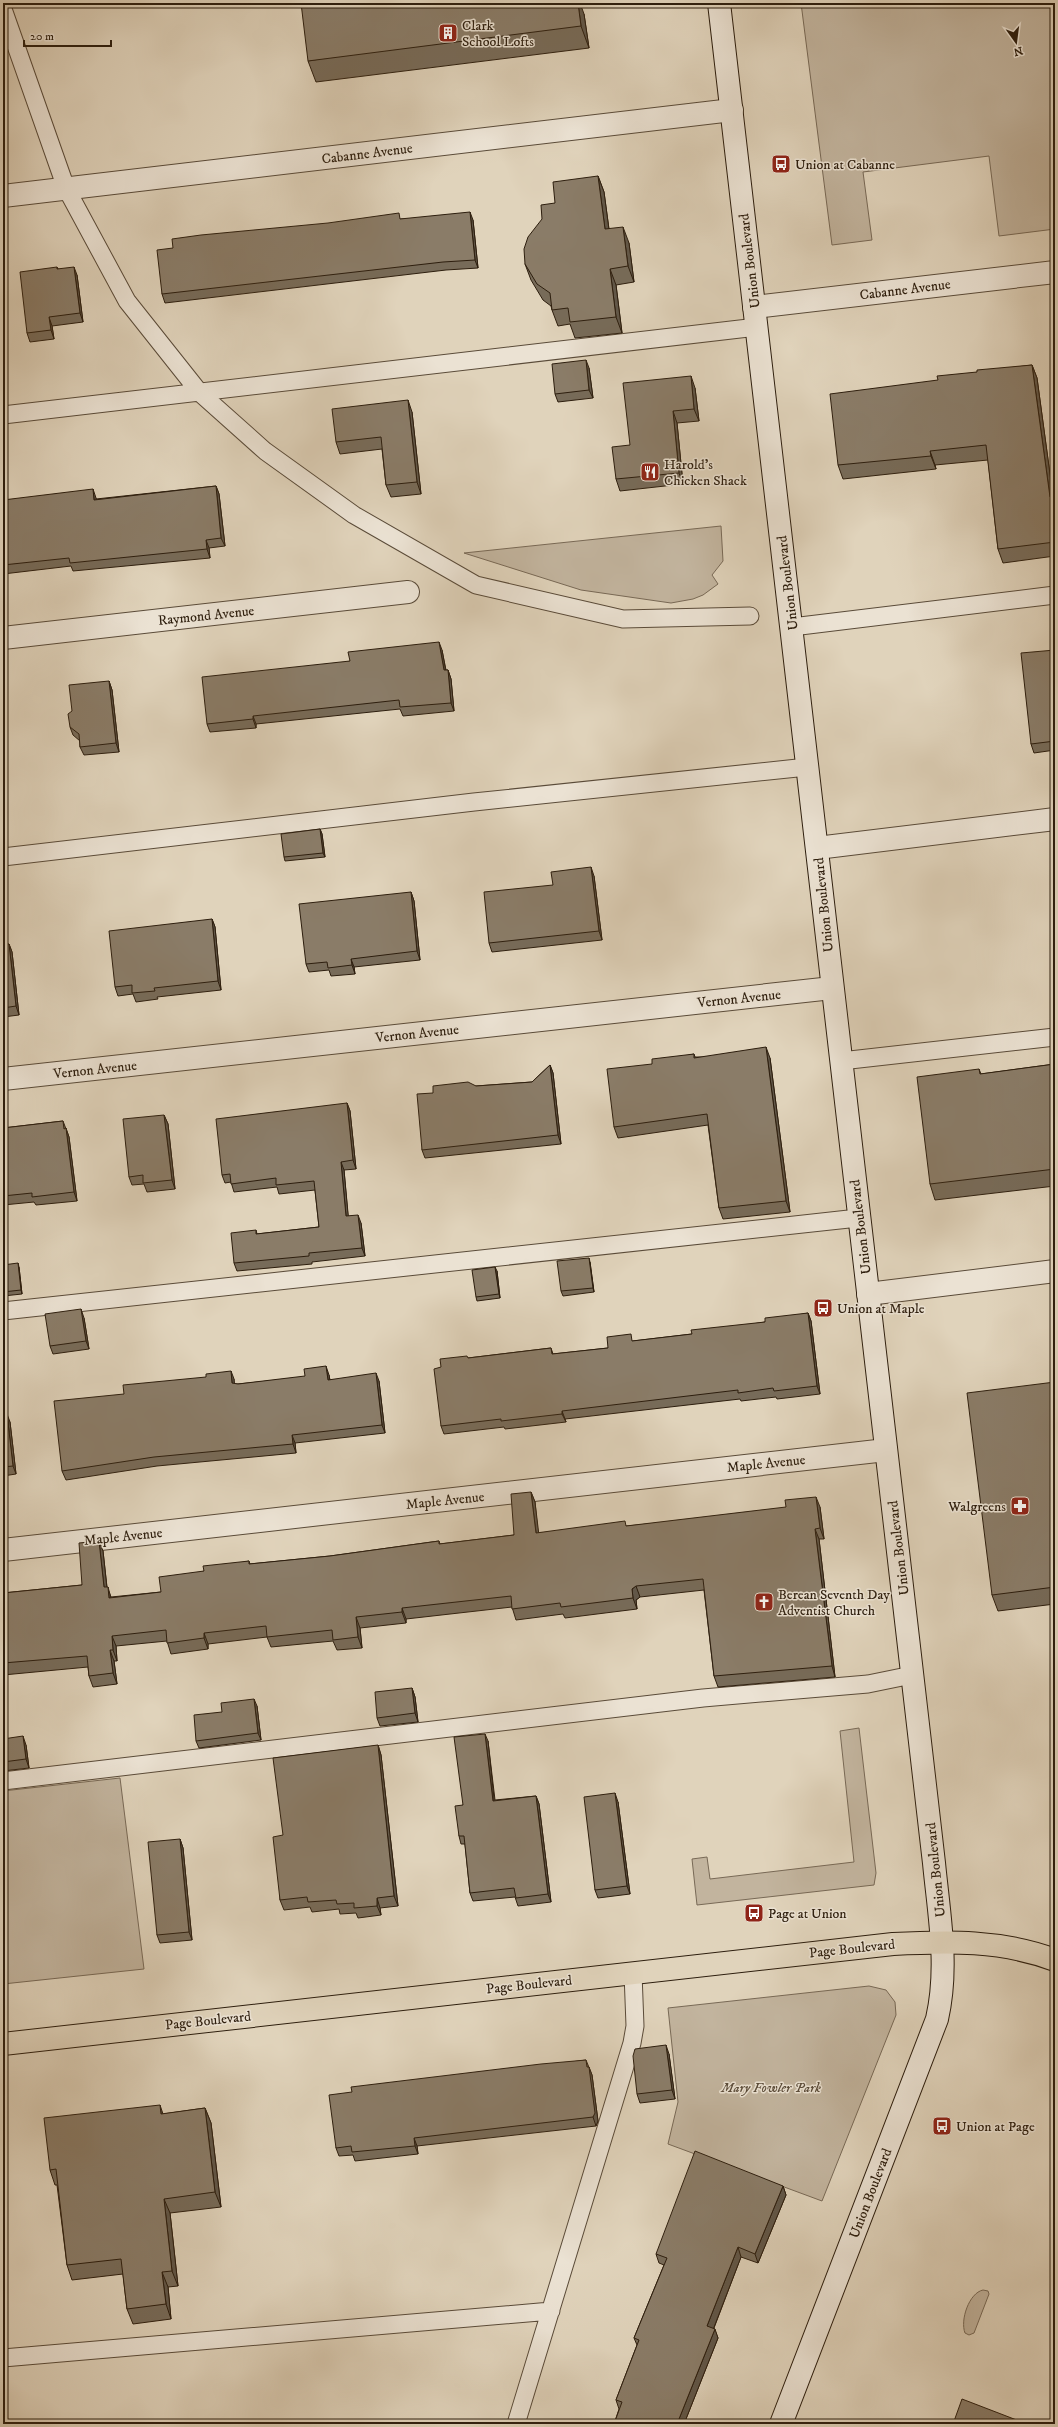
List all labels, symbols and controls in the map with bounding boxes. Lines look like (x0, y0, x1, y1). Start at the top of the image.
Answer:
place label: Clark School Lofts (462, 17, 534, 51)
scale bar (24, 22, 111, 48)
building icon: Clark School Lofts (437, 22, 459, 44)
north arrow (996, 22, 1036, 62)
text: 20 m (30, 29, 54, 44)
text: N (1012, 43, 1024, 59)
street label: Cabanne Avenue (321, 139, 414, 169)
bus stop icon: Union at Cabanne (770, 153, 792, 175)
place label: Union at Cabanne (795, 156, 895, 174)
street label: Union Boulevard (735, 213, 765, 309)
street label: Cabanne Avenue (859, 275, 952, 305)
place label: Harold's Chicken Shack (664, 456, 747, 490)
restaurant icon: Harold's Chicken Shack (639, 461, 661, 483)
street label: Union Boulevard (773, 535, 803, 631)
street label: Raymond Avenue (157, 602, 255, 630)
street label: Union Boulevard (810, 857, 838, 953)
street label: Vernon Avenue (695, 986, 782, 1012)
street label: Vernon Avenue (373, 1021, 460, 1047)
street label: Vernon Avenue (51, 1057, 138, 1083)
street label: Union Boulevard (846, 1179, 876, 1275)
bus stop icon: Union at Maple (812, 1297, 834, 1319)
place label: Union at Maple (837, 1300, 925, 1318)
street label: Maple Avenue (726, 1451, 807, 1477)
street label: Maple Avenue (405, 1488, 486, 1514)
pharmacy icon: Walgreens (1009, 1495, 1031, 1517)
place label: Walgreens (947, 1498, 1006, 1516)
street label: Union Boulevard (884, 1500, 914, 1596)
street label: Maple Avenue (83, 1524, 164, 1550)
place label: Berean Seventh Day Adventist Church (778, 1586, 890, 1620)
church icon: Berean Seventh Day Adventist Church (753, 1591, 775, 1613)
street label: Union Boulevard (922, 1822, 950, 1918)
bus stop icon: Page at Union (743, 1902, 765, 1924)
place label: Page at Union (768, 1905, 847, 1923)
street label: Page Boulevard (808, 1936, 896, 1962)
street label: Page Boulevard (485, 1972, 573, 1998)
street label: Page Boulevard (164, 2008, 252, 2034)
park label: Mary Fowler Park (720, 2079, 821, 2097)
bus stop icon: Union at Page (931, 2115, 953, 2137)
place label: Union at Page (956, 2118, 1035, 2136)
street label: Union Boulevard (845, 2146, 896, 2241)

